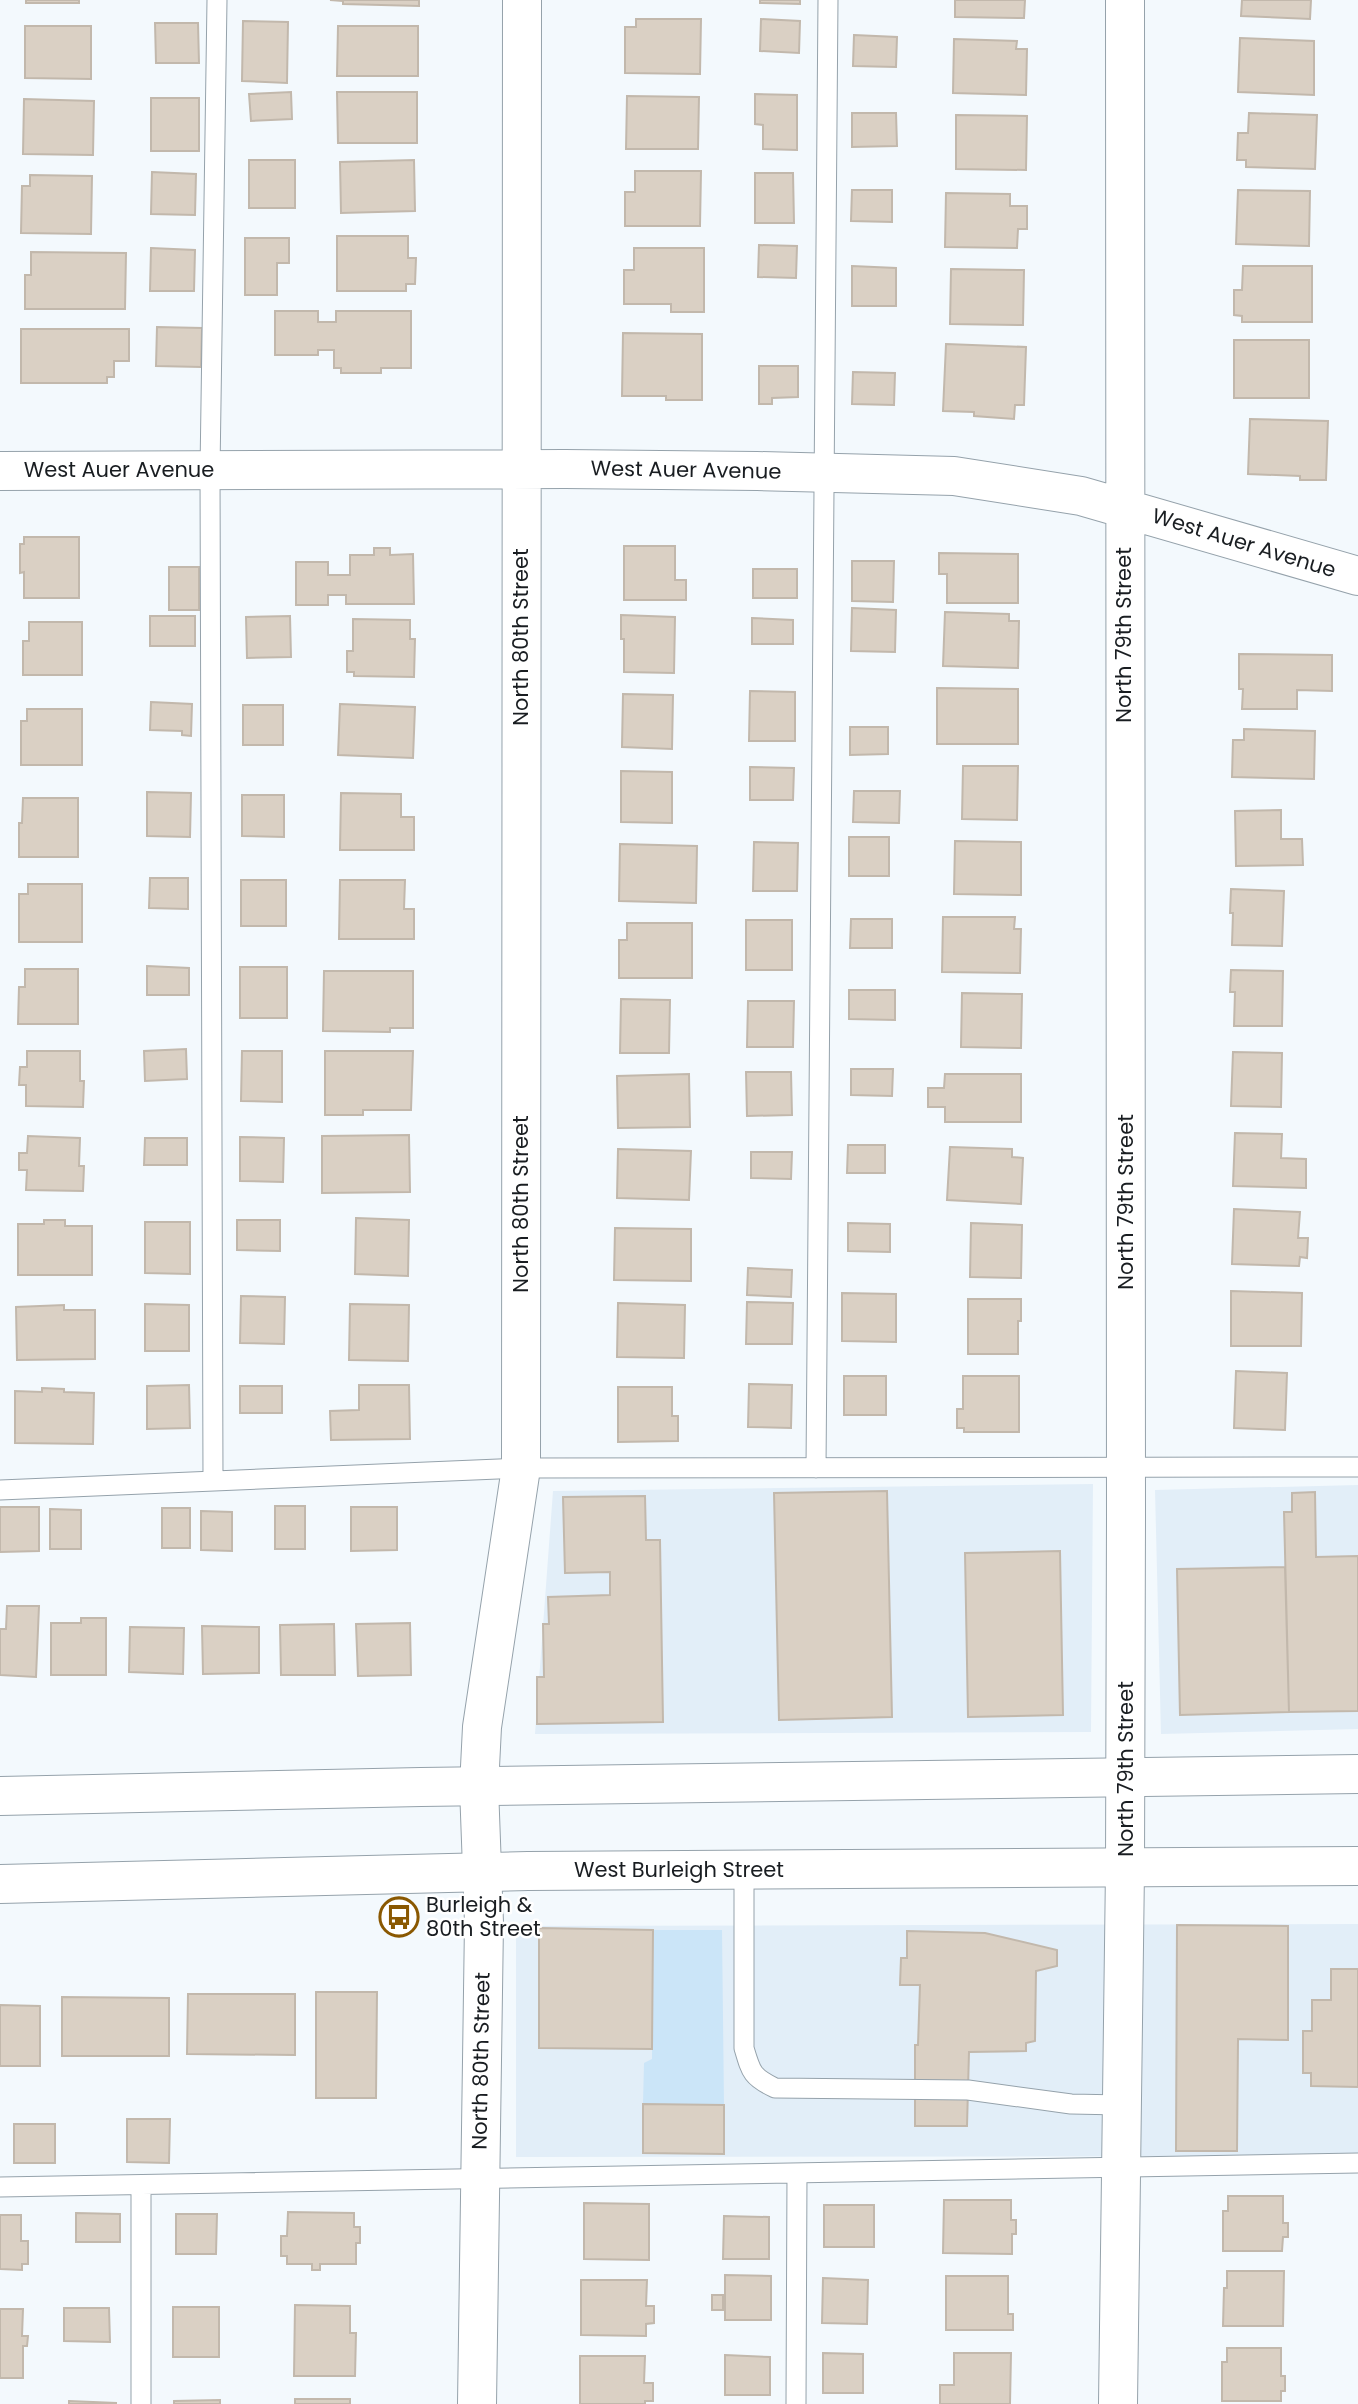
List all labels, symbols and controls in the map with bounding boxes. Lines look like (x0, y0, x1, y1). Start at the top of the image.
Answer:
street label: West Auer Avenue (590, 453, 782, 486)
street label: West Auer Avenue (24, 455, 214, 484)
street label: West Auer Avenue (1149, 501, 1340, 584)
street label: North 79th Street (1109, 547, 1138, 723)
street label: North 80th Street (506, 548, 535, 726)
street label: North 79th Street (1111, 1114, 1140, 1290)
street label: North 80th Street (506, 1115, 535, 1293)
street label: North 79th Street (1111, 1681, 1140, 1857)
street label: West Burleigh Street (574, 1855, 784, 1884)
place label: Burleigh & 80th Street (426, 1890, 541, 1943)
bus stop icon: Burleigh & 80th Street (378, 1896, 420, 1938)
street label: North 80th Street (464, 1972, 497, 2150)

